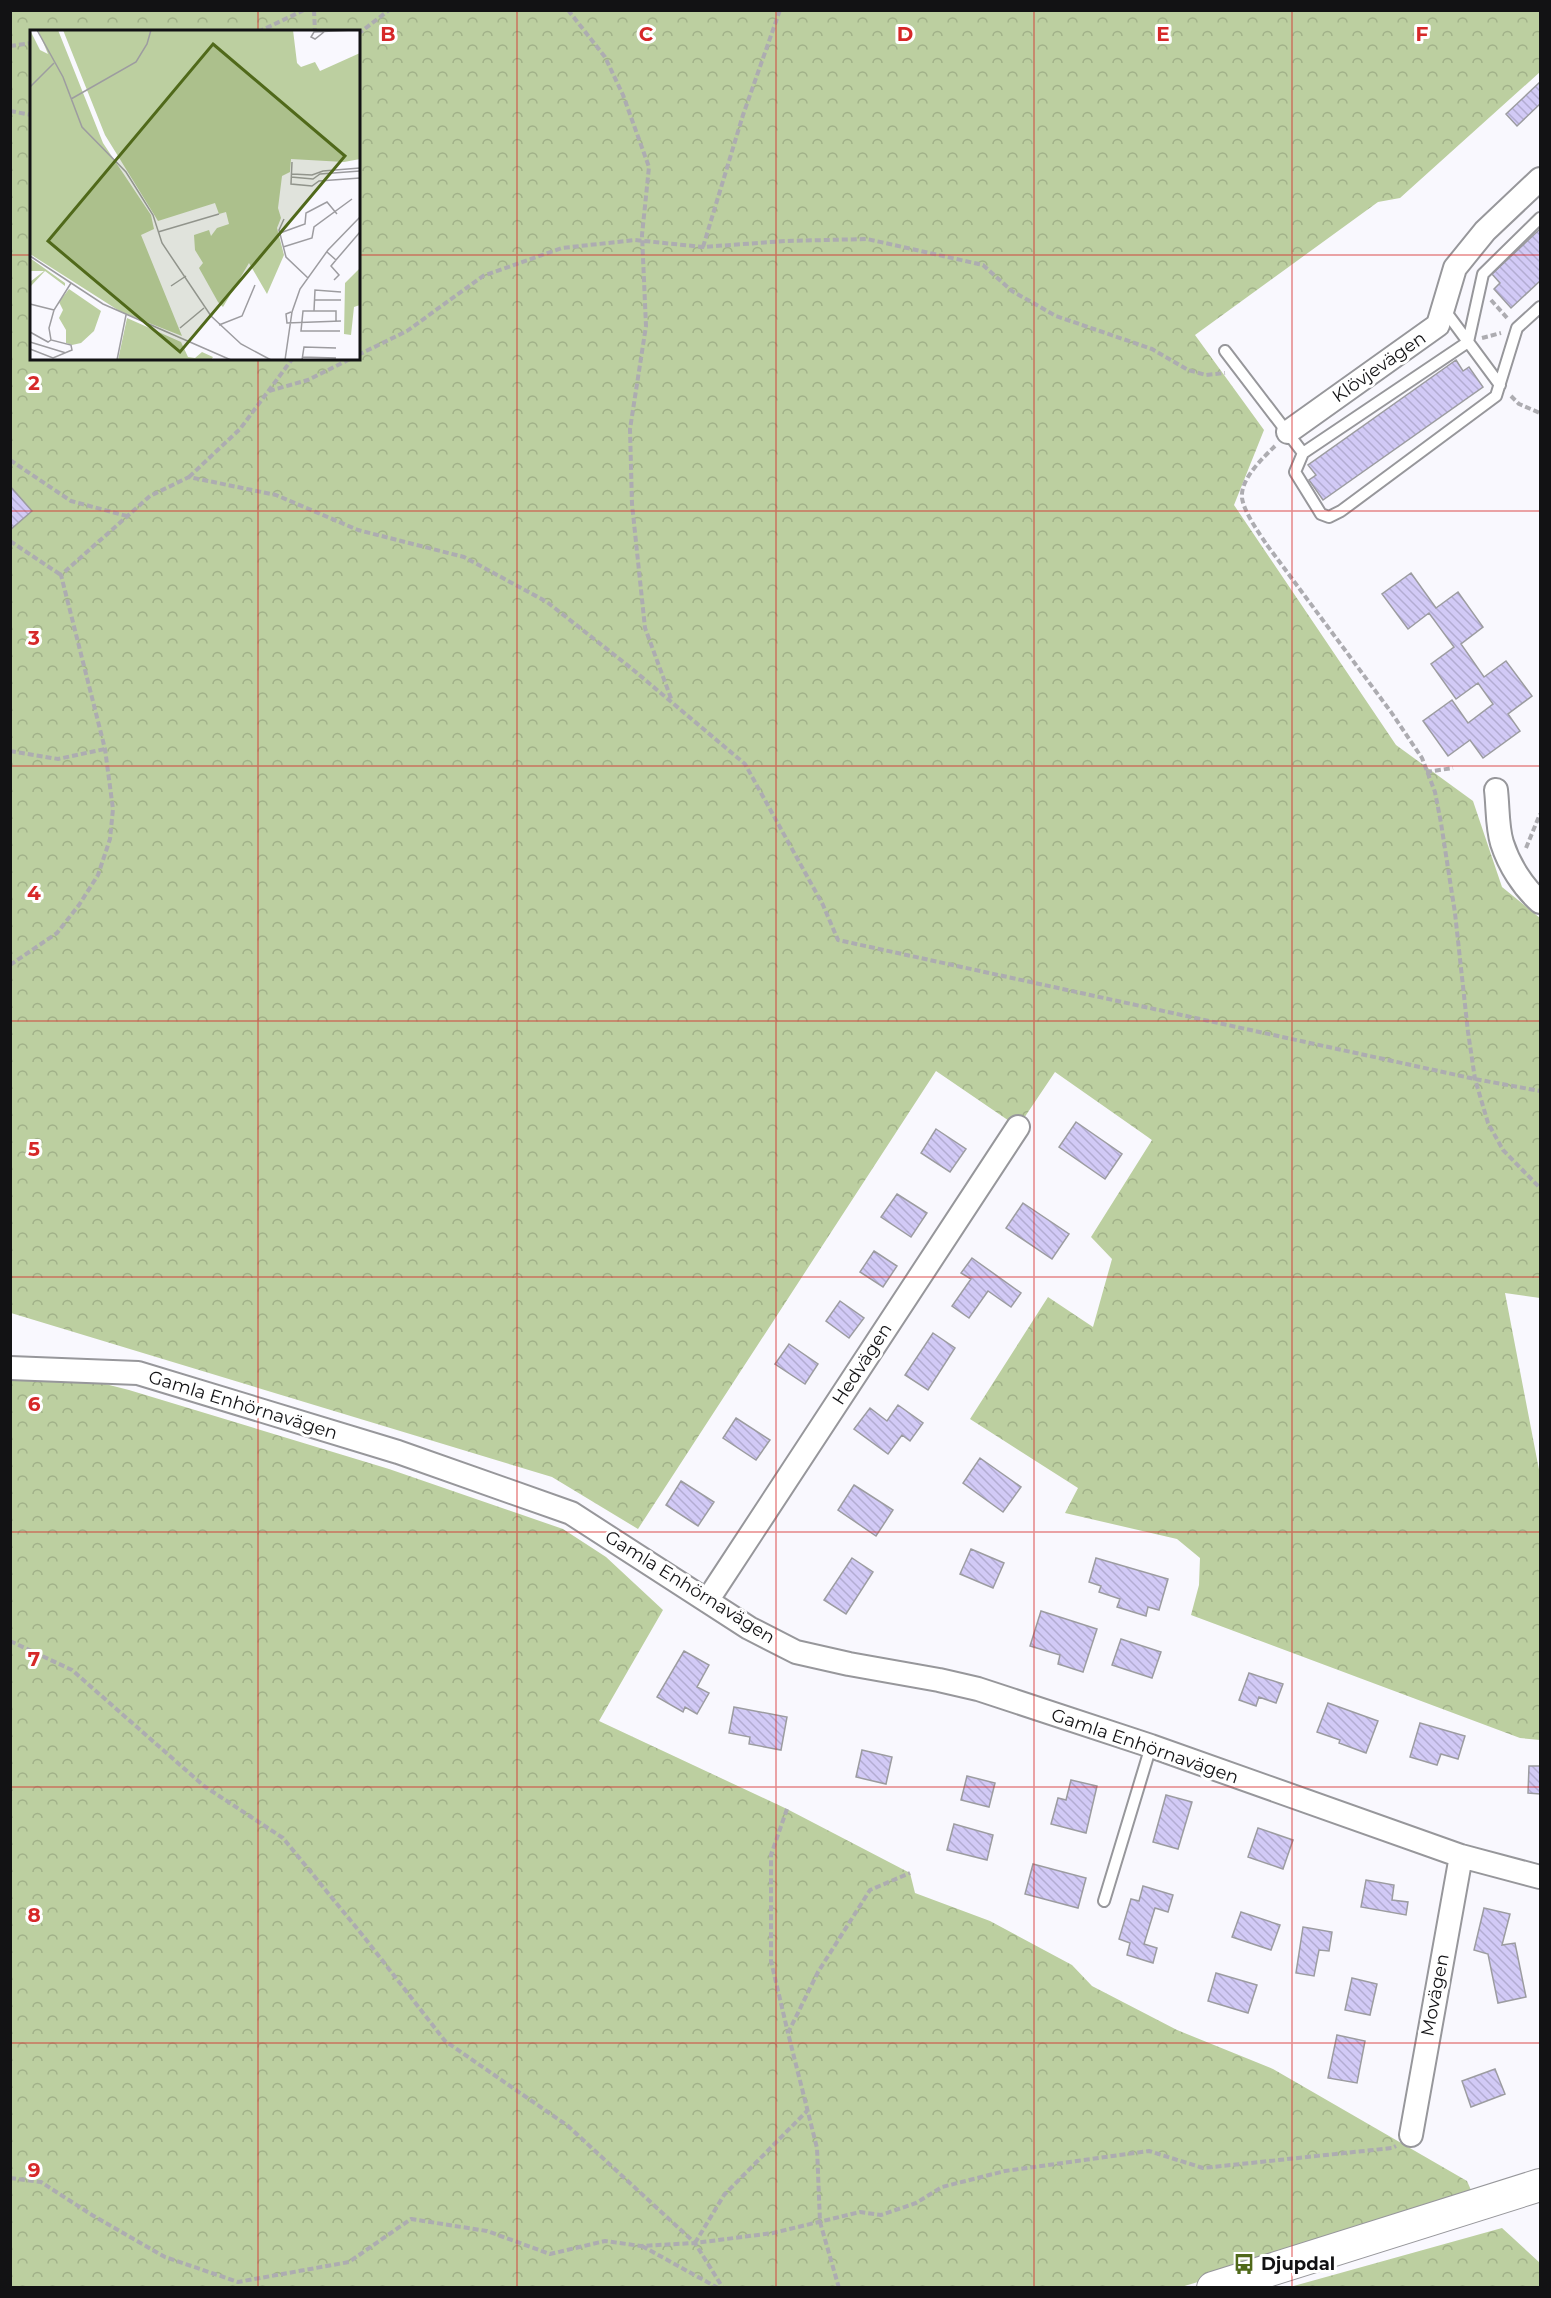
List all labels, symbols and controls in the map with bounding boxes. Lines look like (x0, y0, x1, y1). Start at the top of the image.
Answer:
text: B (380, 22, 396, 46)
text: C (639, 22, 654, 46)
text: D (897, 22, 913, 46)
text: E (1156, 22, 1170, 46)
text: F (1416, 22, 1429, 46)
inset map (30, 30, 360, 360)
street label: Klövjevägen (1328, 327, 1430, 407)
text: 2 (28, 371, 40, 395)
text: 3 (27, 626, 40, 650)
text: 4 (27, 881, 41, 905)
text: 5 (28, 1137, 40, 1161)
street label: Hedvägen (827, 1319, 897, 1409)
street label: Gamla Enhörnavägen (146, 1366, 340, 1444)
text: 6 (28, 1392, 41, 1416)
street label: Gamla Enhörnavägen (601, 1526, 779, 1648)
text: 7 (28, 1647, 40, 1671)
street label: Gamla Enhörnavägen (1048, 1704, 1242, 1788)
text: 8 (27, 1903, 41, 1927)
street label: Movägen (1416, 1952, 1454, 2038)
text: 9 (28, 2158, 40, 2182)
bus stop icon: Djupdal (1232, 2252, 1256, 2276)
place label: Djupdal (1261, 2253, 1335, 2275)

